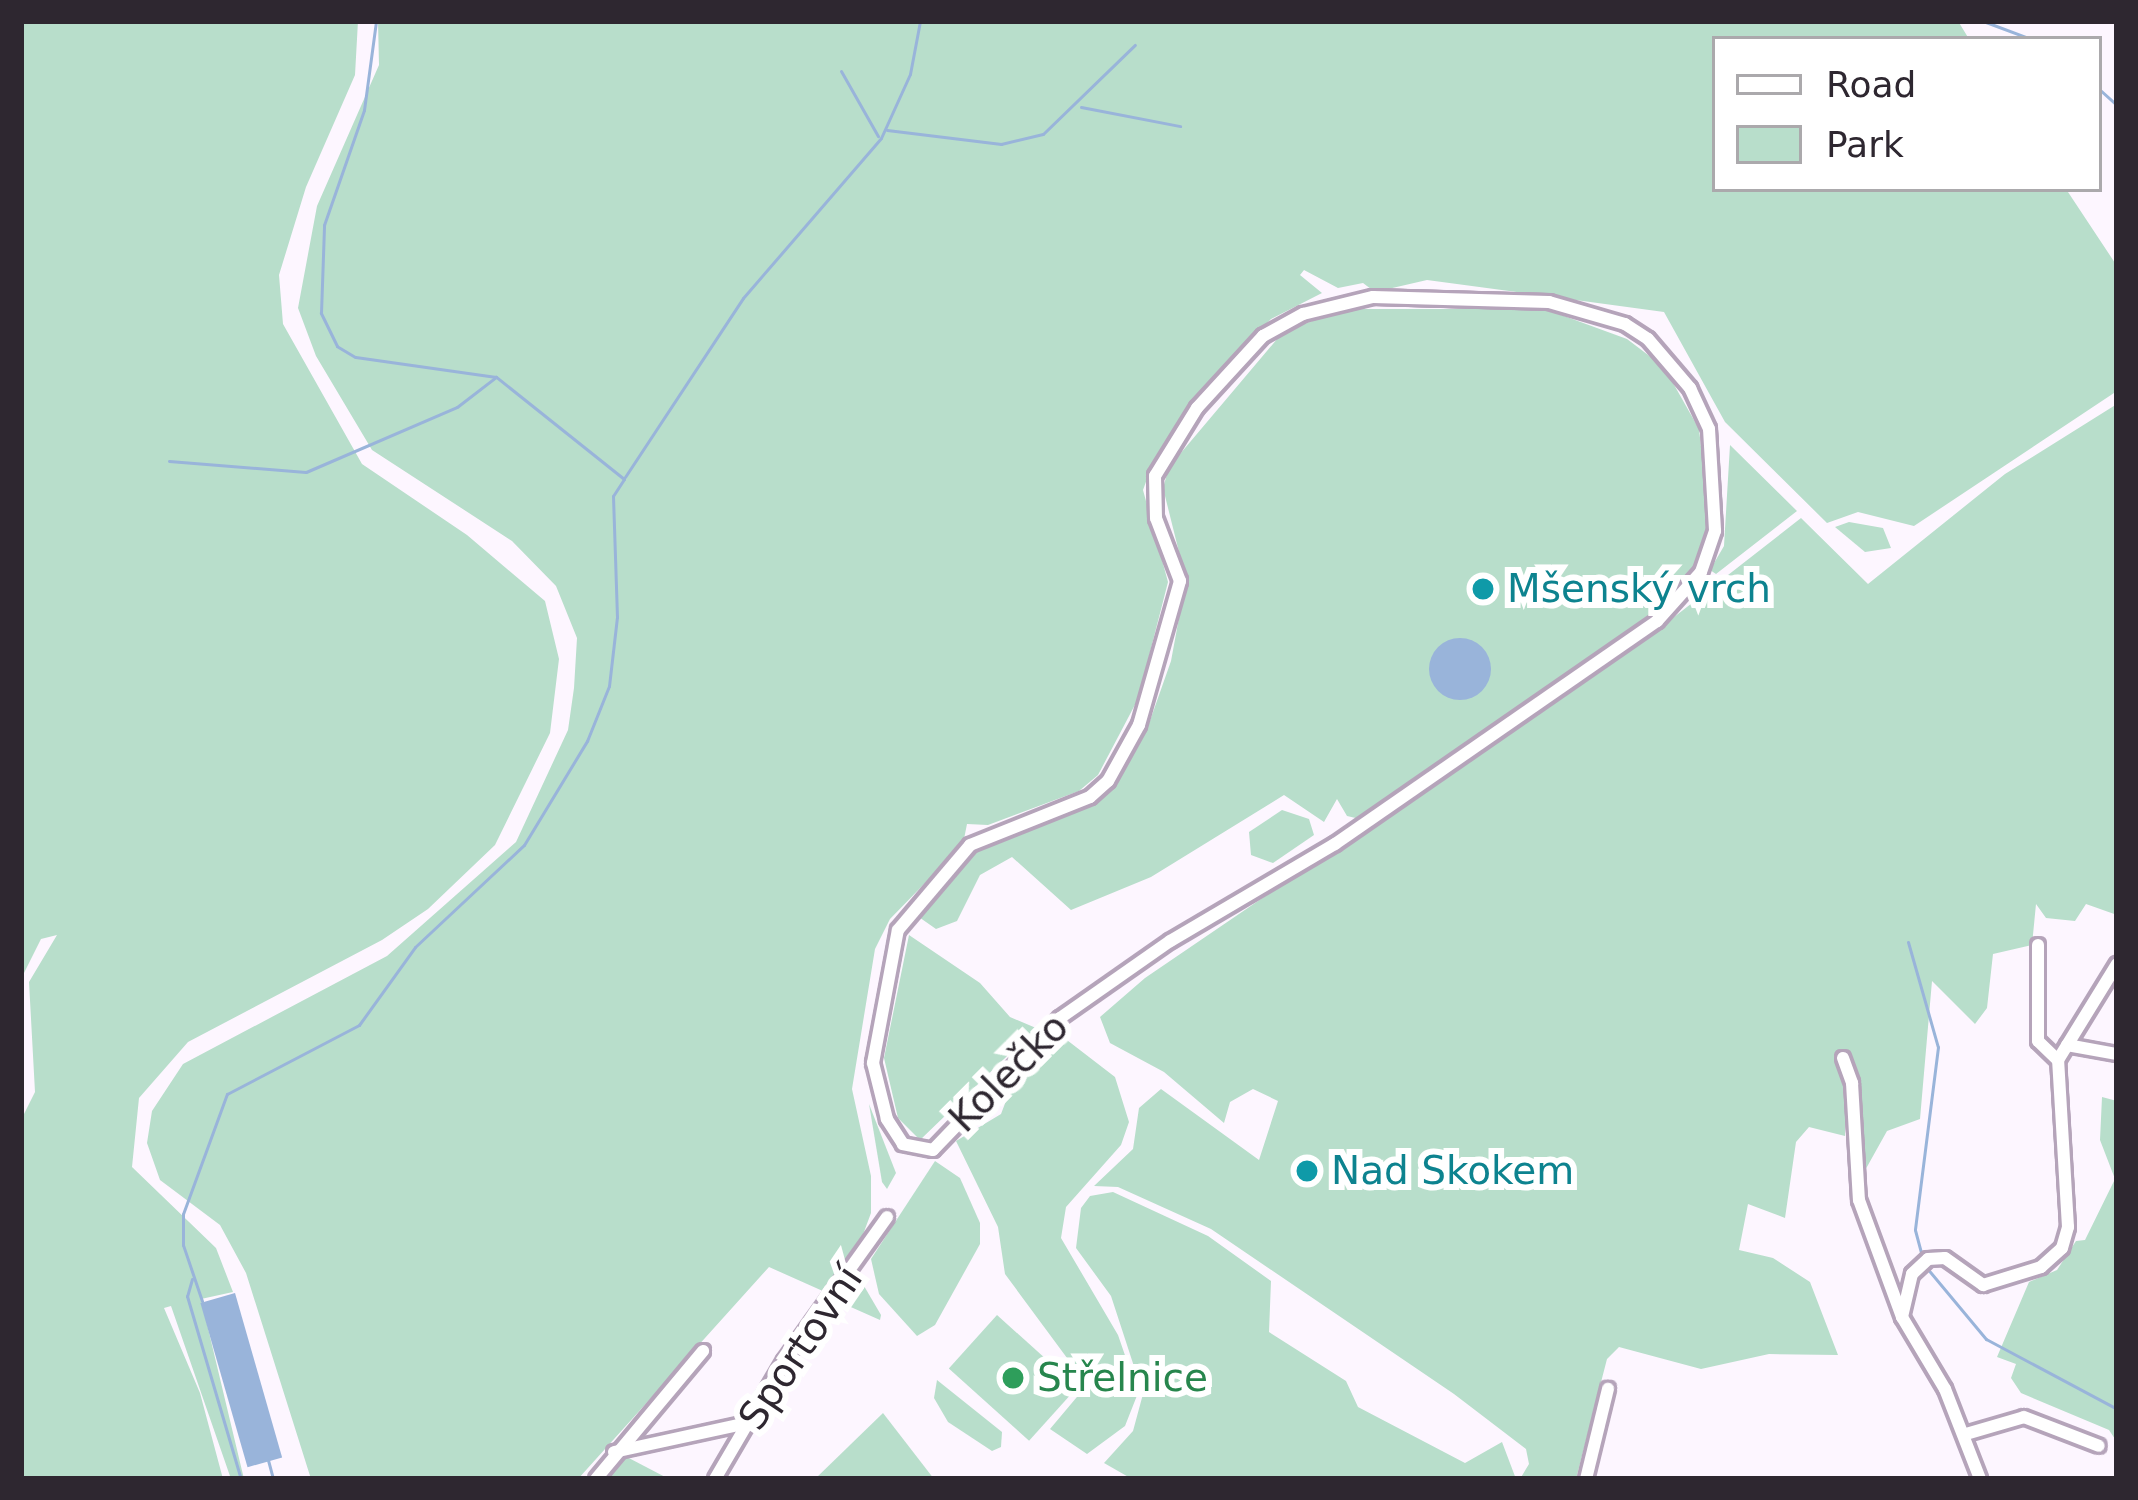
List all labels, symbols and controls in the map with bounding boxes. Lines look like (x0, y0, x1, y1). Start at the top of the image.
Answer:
legend (1712, 36, 2102, 192)
text: Road (1826, 64, 1916, 105)
text: Park (1826, 124, 1904, 165)
place label: Mšenský vrch (1507, 566, 1771, 612)
marker: Mšenský vrch (1470, 576, 1496, 602)
street label: Kolečko (940, 1004, 1078, 1142)
place label: Nad Skokem (1331, 1148, 1574, 1194)
marker: Nad Skokem (1294, 1158, 1320, 1184)
street label: Sportovní (729, 1257, 873, 1439)
place label: Střelnice (1037, 1355, 1208, 1401)
marker: Střelnice (1000, 1365, 1026, 1391)

